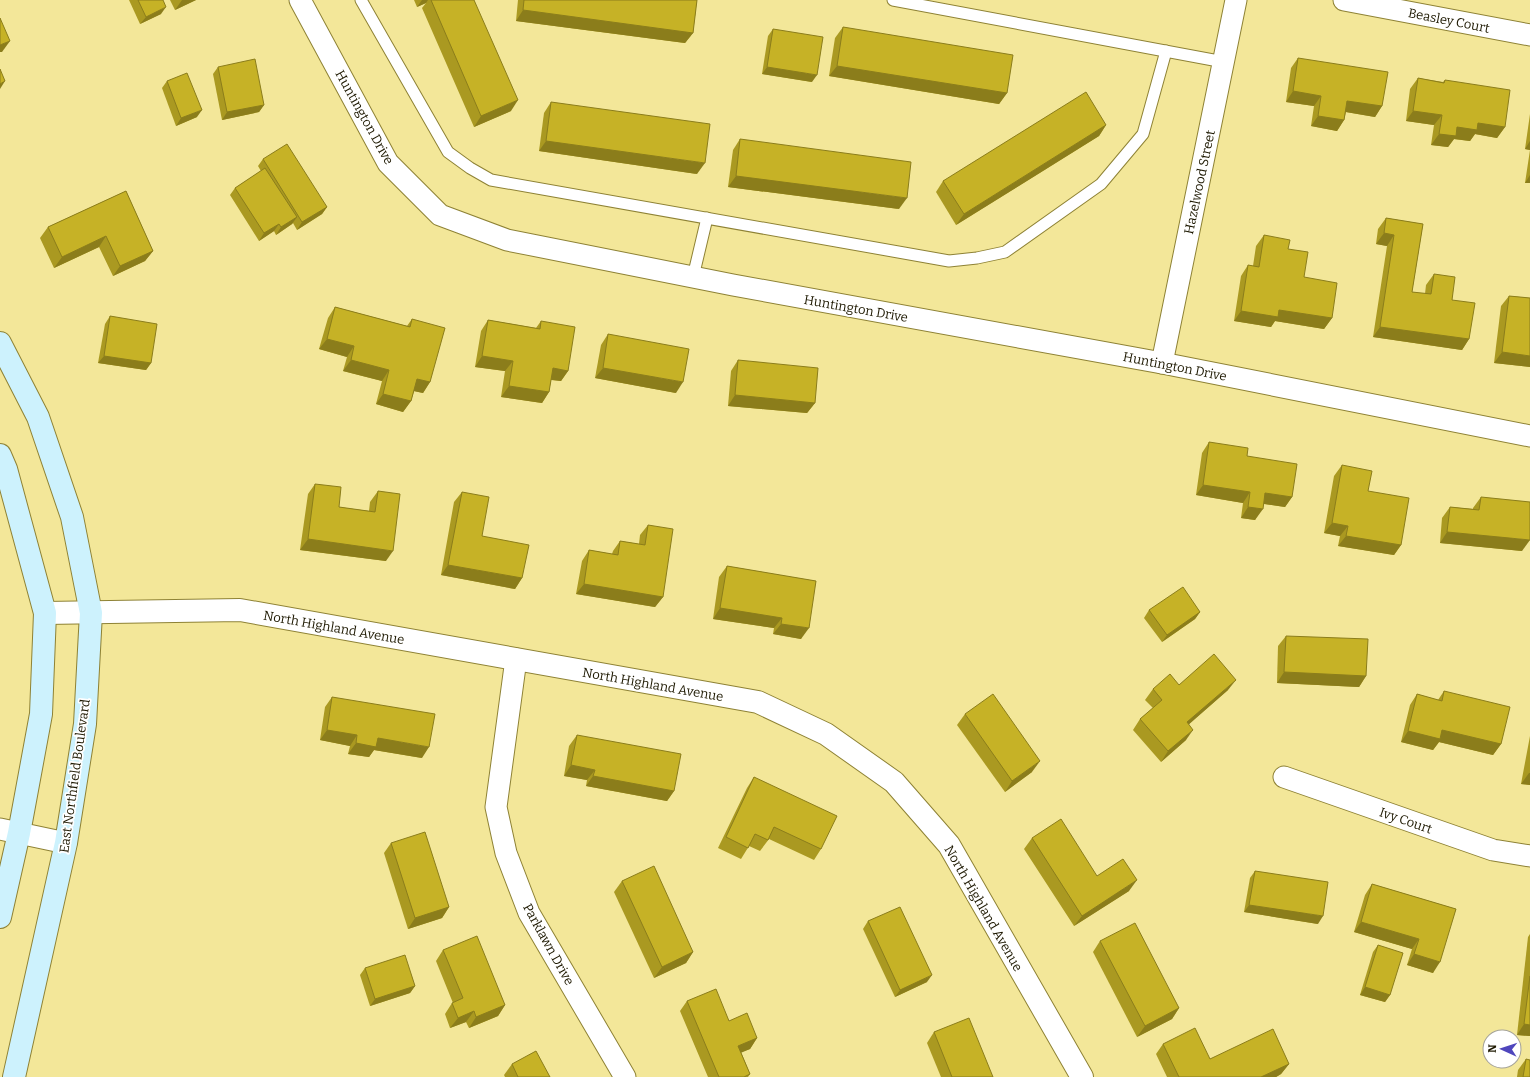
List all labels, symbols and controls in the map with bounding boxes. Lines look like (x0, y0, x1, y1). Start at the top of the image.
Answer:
street label: Beasley Court (1407, 5, 1491, 36)
street label: Huntington Drive (332, 67, 397, 167)
street label: Hazelwood Street (1181, 128, 1218, 236)
street label: Huntington Drive (803, 292, 909, 325)
street label: Huntington Drive (1122, 349, 1228, 384)
street label: North Highland Avenue (262, 608, 406, 647)
street label: North Highland Avenue (581, 665, 725, 704)
street label: East Northfield Boulevard (56, 698, 93, 854)
street label: Ivy Court (1377, 804, 1435, 837)
street label: North Highland Avenue (941, 843, 1026, 974)
street label: Parklawn Drive (520, 901, 577, 988)
north arrow (1482, 1029, 1522, 1069)
text: N (1486, 1043, 1499, 1053)

